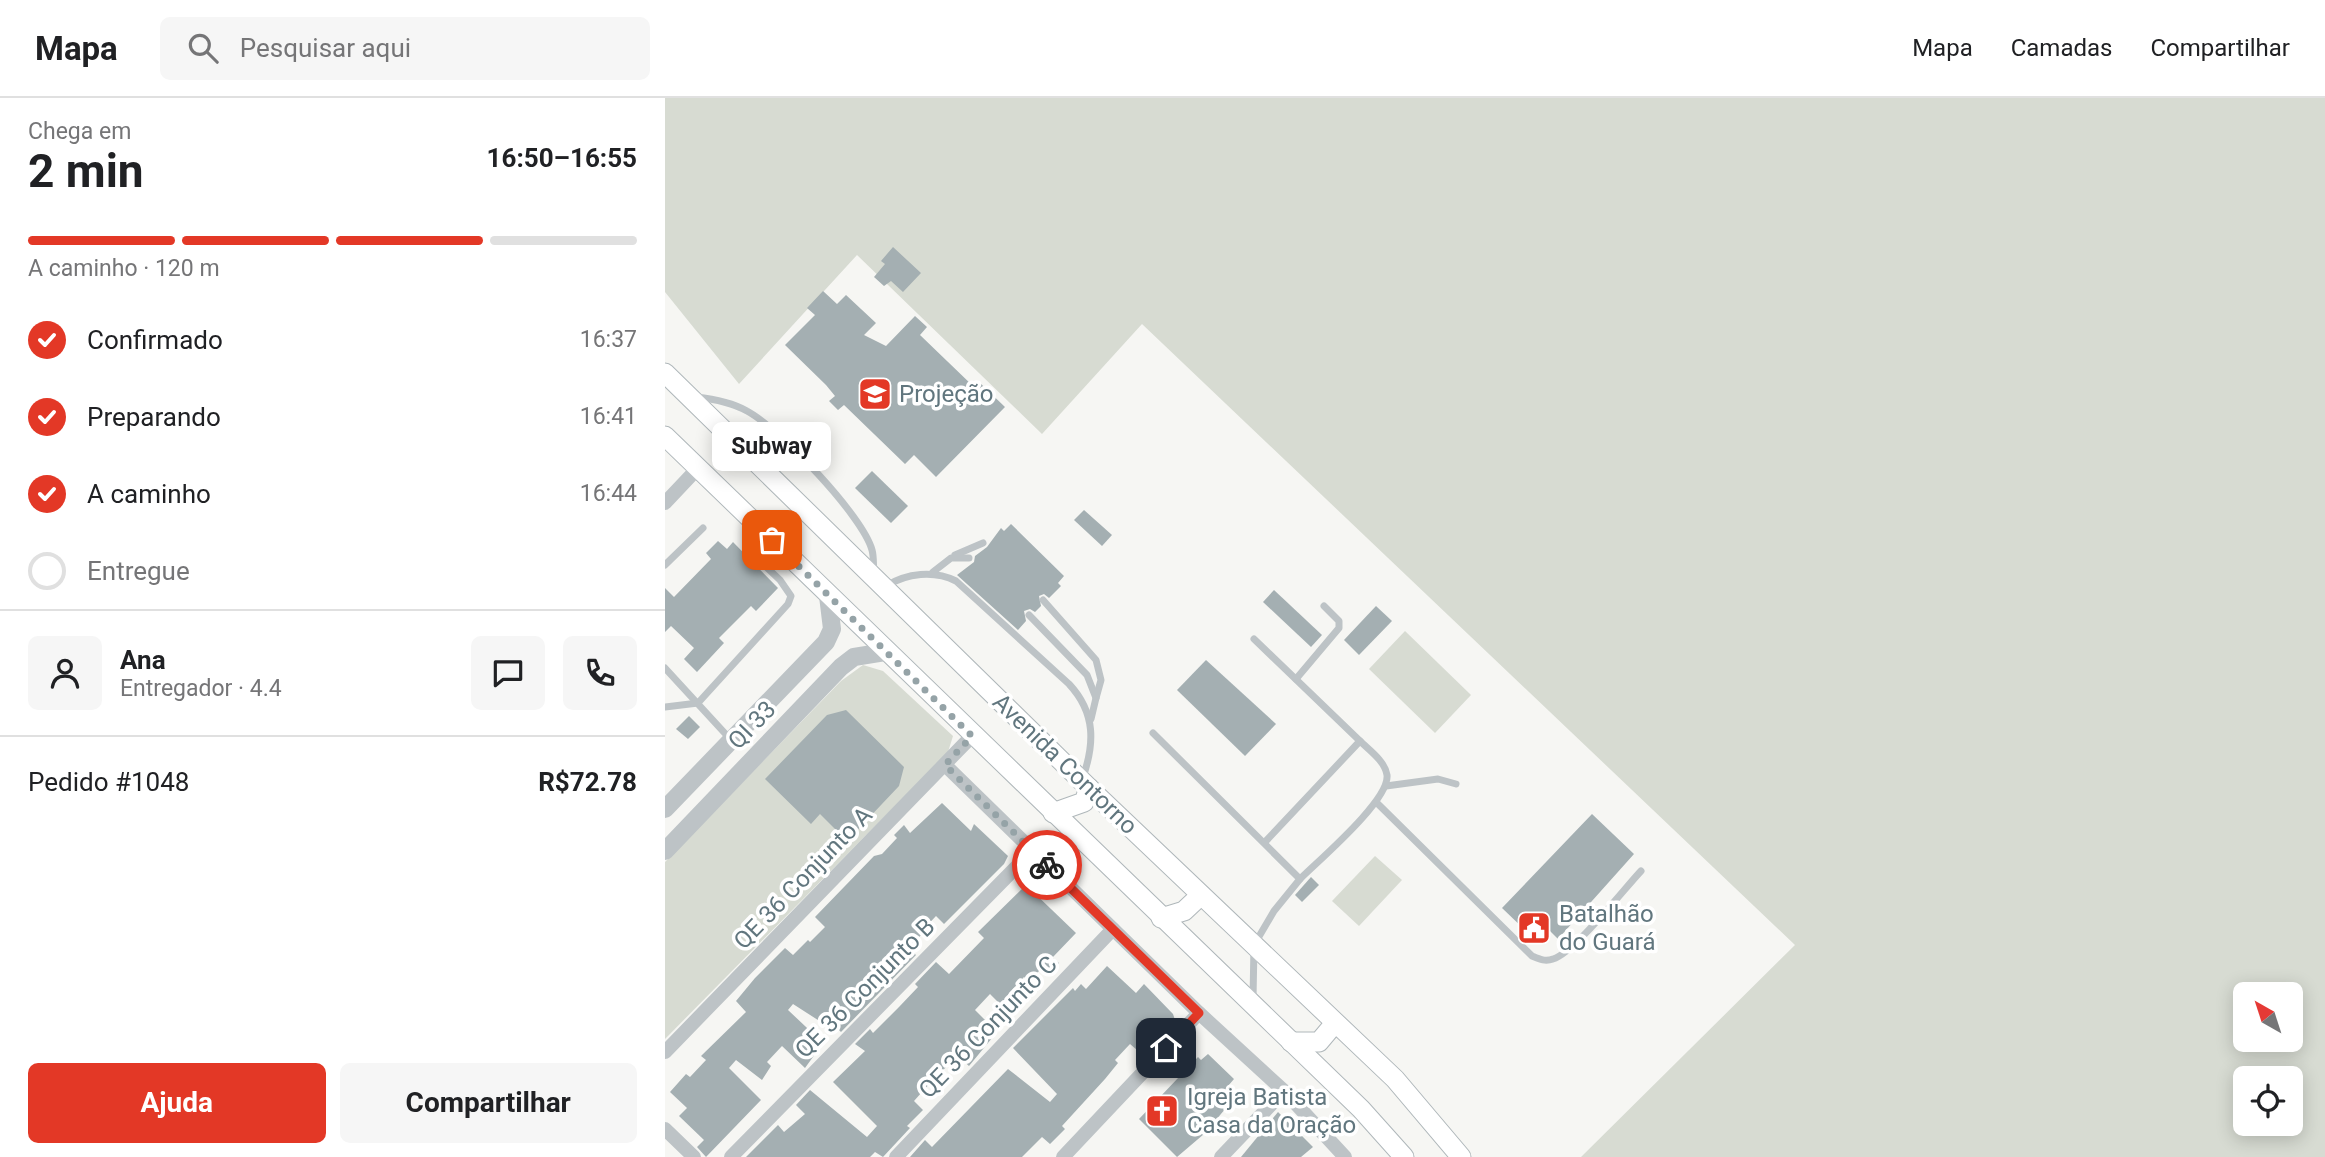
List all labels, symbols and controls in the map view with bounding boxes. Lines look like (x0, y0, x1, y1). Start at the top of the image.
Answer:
search box (160, 17, 650, 80)
text: Mapa (35, 29, 118, 68)
icon: search (184, 29, 222, 67)
text: Pesquisar aqui (240, 33, 411, 63)
text: Mapa (1912, 34, 1973, 62)
text: Camadas (2011, 34, 2112, 62)
text: Compartilhar (2150, 34, 2290, 62)
text: Chega em (28, 118, 131, 145)
text: 16:50–16:55 (487, 143, 637, 173)
text: 2 min (28, 144, 144, 198)
text: A caminho · 120 m (28, 255, 220, 282)
icon: check (28, 321, 66, 359)
text: Confirmado (87, 325, 223, 355)
text: 16:37 (580, 326, 637, 353)
school or university icon: Projeção (856, 375, 894, 413)
place label: Projeção (899, 380, 994, 408)
icon: check (28, 398, 66, 436)
text: Preparando (87, 402, 221, 432)
text: 16:41 (580, 403, 637, 430)
callout: Subway (713, 421, 831, 470)
text: Subway (731, 433, 812, 460)
icon: check (28, 475, 66, 513)
text: A caminho (87, 479, 211, 509)
text: 16:44 (580, 480, 637, 507)
pin (742, 510, 802, 570)
icon: bag (753, 521, 791, 559)
text: Entregue (87, 556, 190, 586)
button: person (28, 636, 102, 710)
button: chat (471, 636, 545, 710)
button: phone (563, 636, 637, 710)
text: Ana (120, 645, 166, 675)
text: Entregador · 4.4 (120, 675, 282, 702)
street label: Avenida Contorno (987, 688, 1143, 840)
street label: QI 33 (722, 695, 782, 755)
text: Pedido #1048 (28, 767, 189, 797)
text: R$72.78 (538, 767, 637, 797)
street label: QE 36 Conjunto A (728, 801, 878, 955)
courier (1012, 830, 1082, 900)
icon: bike (1028, 846, 1066, 884)
place label: Batalhão do Guará (1559, 900, 1656, 956)
public building icon: Batalhão do Guará (1515, 909, 1553, 947)
street label: QE 36 Conjunto B (789, 912, 941, 1064)
street label: QE 36 Conjunto C (913, 950, 1063, 1104)
north arrow (2233, 982, 2303, 1052)
map controls (2233, 982, 2303, 1136)
pin (1136, 1018, 1196, 1078)
icon: home (1147, 1029, 1185, 1067)
button: Ajuda (28, 1063, 326, 1143)
button: Compartilhar (340, 1063, 637, 1143)
button: locate (2233, 1066, 2303, 1136)
place label: Igreja Batista Casa da Oração (1187, 1083, 1356, 1139)
church icon: Igreja Batista Casa da Oração (1143, 1092, 1181, 1130)

